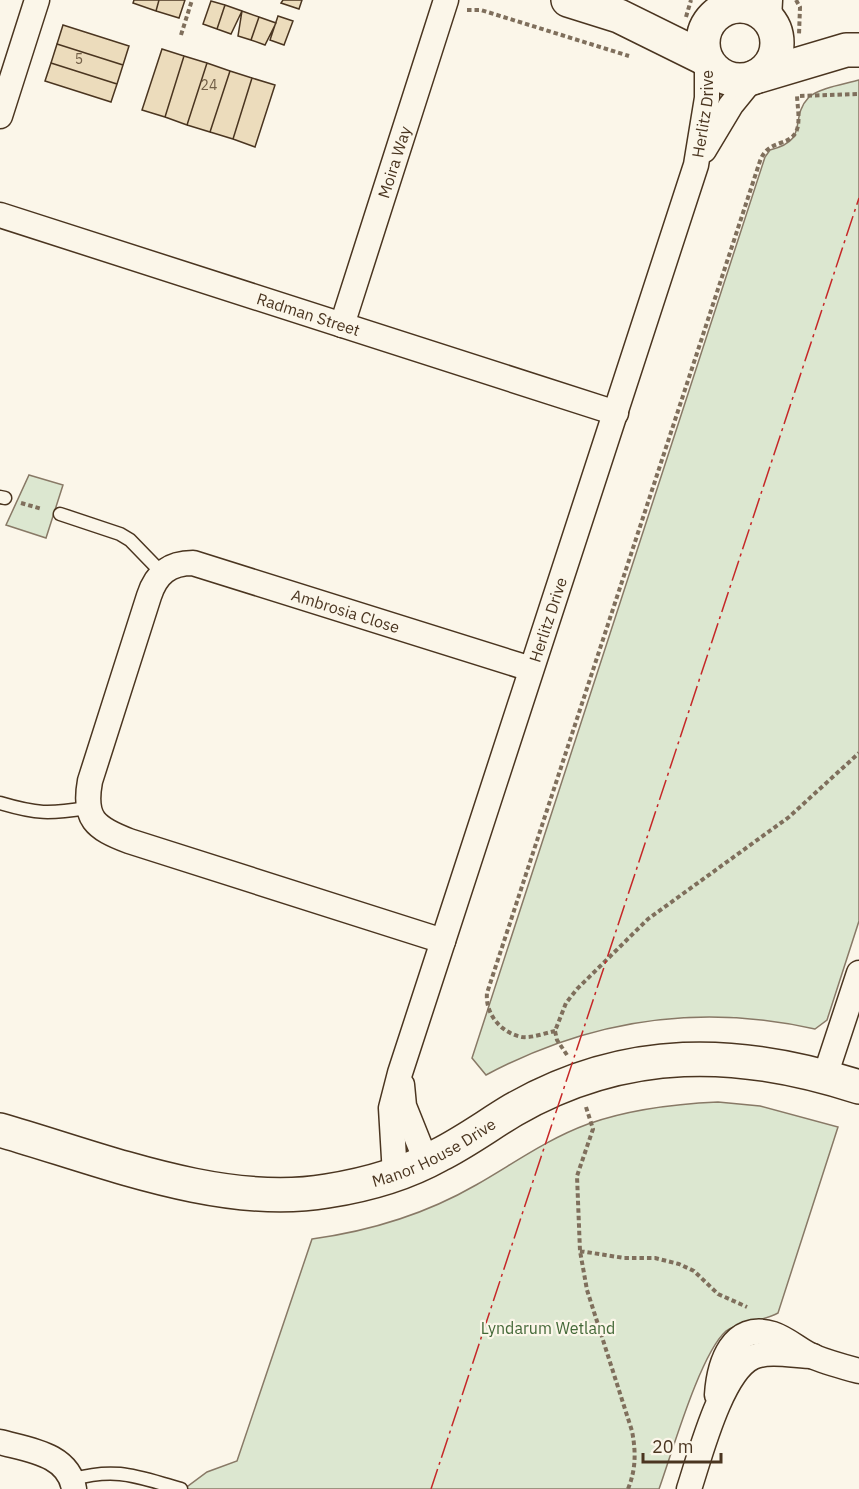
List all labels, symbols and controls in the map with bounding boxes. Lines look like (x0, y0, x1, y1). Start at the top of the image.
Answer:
house number: 5 (75, 50, 83, 68)
street label: Herlitz Drive (687, 70, 717, 159)
house number: 24 (201, 76, 217, 94)
street label: Moira Way (373, 124, 415, 201)
street label: Radman Street (254, 288, 363, 340)
street label: Herlitz Drive (525, 574, 571, 665)
street label: Ambrosia Close (289, 584, 402, 637)
street label: Manor House Drive (369, 1113, 500, 1191)
park label: Lyndarum Wetland (481, 1318, 615, 1338)
scale bar (643, 1426, 721, 1464)
text: 20 m (652, 1435, 694, 1458)

